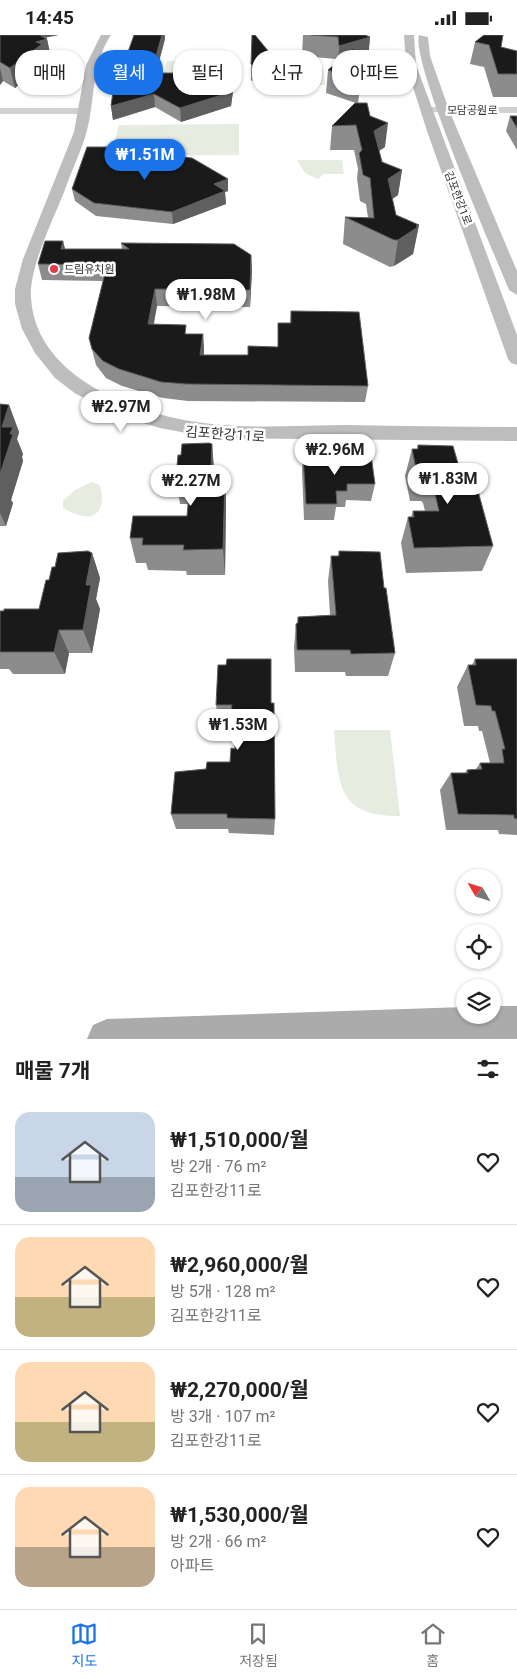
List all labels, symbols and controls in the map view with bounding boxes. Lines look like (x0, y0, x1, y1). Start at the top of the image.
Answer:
text: 14:45 (25, 6, 74, 29)
chip: 매매 (15, 50, 84, 95)
chip: 월세 (94, 50, 163, 95)
chip: 필터 (173, 50, 242, 95)
chip: 신규 (252, 50, 322, 95)
chip: 아파트 (332, 50, 417, 95)
street label: 모담공원로 (447, 104, 497, 117)
pin: ₩1.51M (104, 139, 186, 181)
text: ₩1.51M (115, 145, 175, 164)
street label: 김포한강1로 (442, 169, 474, 227)
marker: 드림유치원 (48, 263, 60, 275)
place label: 드림유치원 (64, 263, 115, 276)
pin: ₩1.98M (165, 279, 247, 321)
text: ₩1.98M (176, 285, 236, 304)
pin: ₩2.97M (80, 391, 162, 433)
text: ₩2.97M (91, 397, 151, 416)
street label: 김포한강11로 (184, 423, 266, 445)
pin: ₩2.96M (294, 433, 376, 476)
text: ₩2.96M (305, 440, 365, 459)
pin: ₩1.83M (407, 463, 489, 505)
pin: ₩2.27M (150, 465, 232, 507)
text: ₩1.83M (418, 469, 478, 488)
text: ₩2.27M (161, 471, 221, 490)
pin: ₩1.53M (197, 709, 279, 751)
text: ₩1.53M (208, 715, 268, 734)
north arrow (456, 869, 501, 914)
map controls (456, 869, 501, 1024)
button: locate (456, 924, 501, 969)
button: layers (456, 979, 501, 1024)
icon: filters (474, 1055, 502, 1083)
text: 매물 7개 (15, 1059, 90, 1083)
text: ₩1,510,000/월 (170, 1128, 309, 1152)
icon: home (55, 1132, 115, 1192)
icon: heart (474, 1148, 502, 1176)
text: 방 2개 · 76 m² (170, 1157, 266, 1176)
text: 김포한강11로 (170, 1181, 262, 1200)
text: ₩2,960,000/월 (170, 1253, 309, 1277)
icon: home (55, 1257, 115, 1317)
icon: heart (474, 1273, 502, 1301)
text: 방 5개 · 128 m² (170, 1282, 275, 1301)
text: 김포한강11로 (170, 1306, 262, 1325)
text: ₩2,270,000/월 (170, 1378, 309, 1402)
icon: home (55, 1382, 115, 1442)
icon: heart (474, 1398, 502, 1426)
text: 방 3개 · 107 m² (170, 1407, 275, 1426)
text: 김포한강11로 (170, 1431, 262, 1450)
text: ₩1,530,000/월 (170, 1503, 309, 1527)
icon: home (55, 1507, 115, 1567)
icon: heart (474, 1523, 502, 1551)
text: 방 2개 · 66 m² (170, 1532, 266, 1551)
text: 아파트 (170, 1556, 214, 1575)
tab: 지도 (70, 1620, 98, 1670)
tab: 저장됨 (239, 1620, 278, 1670)
tab: 홈 (419, 1620, 447, 1670)

